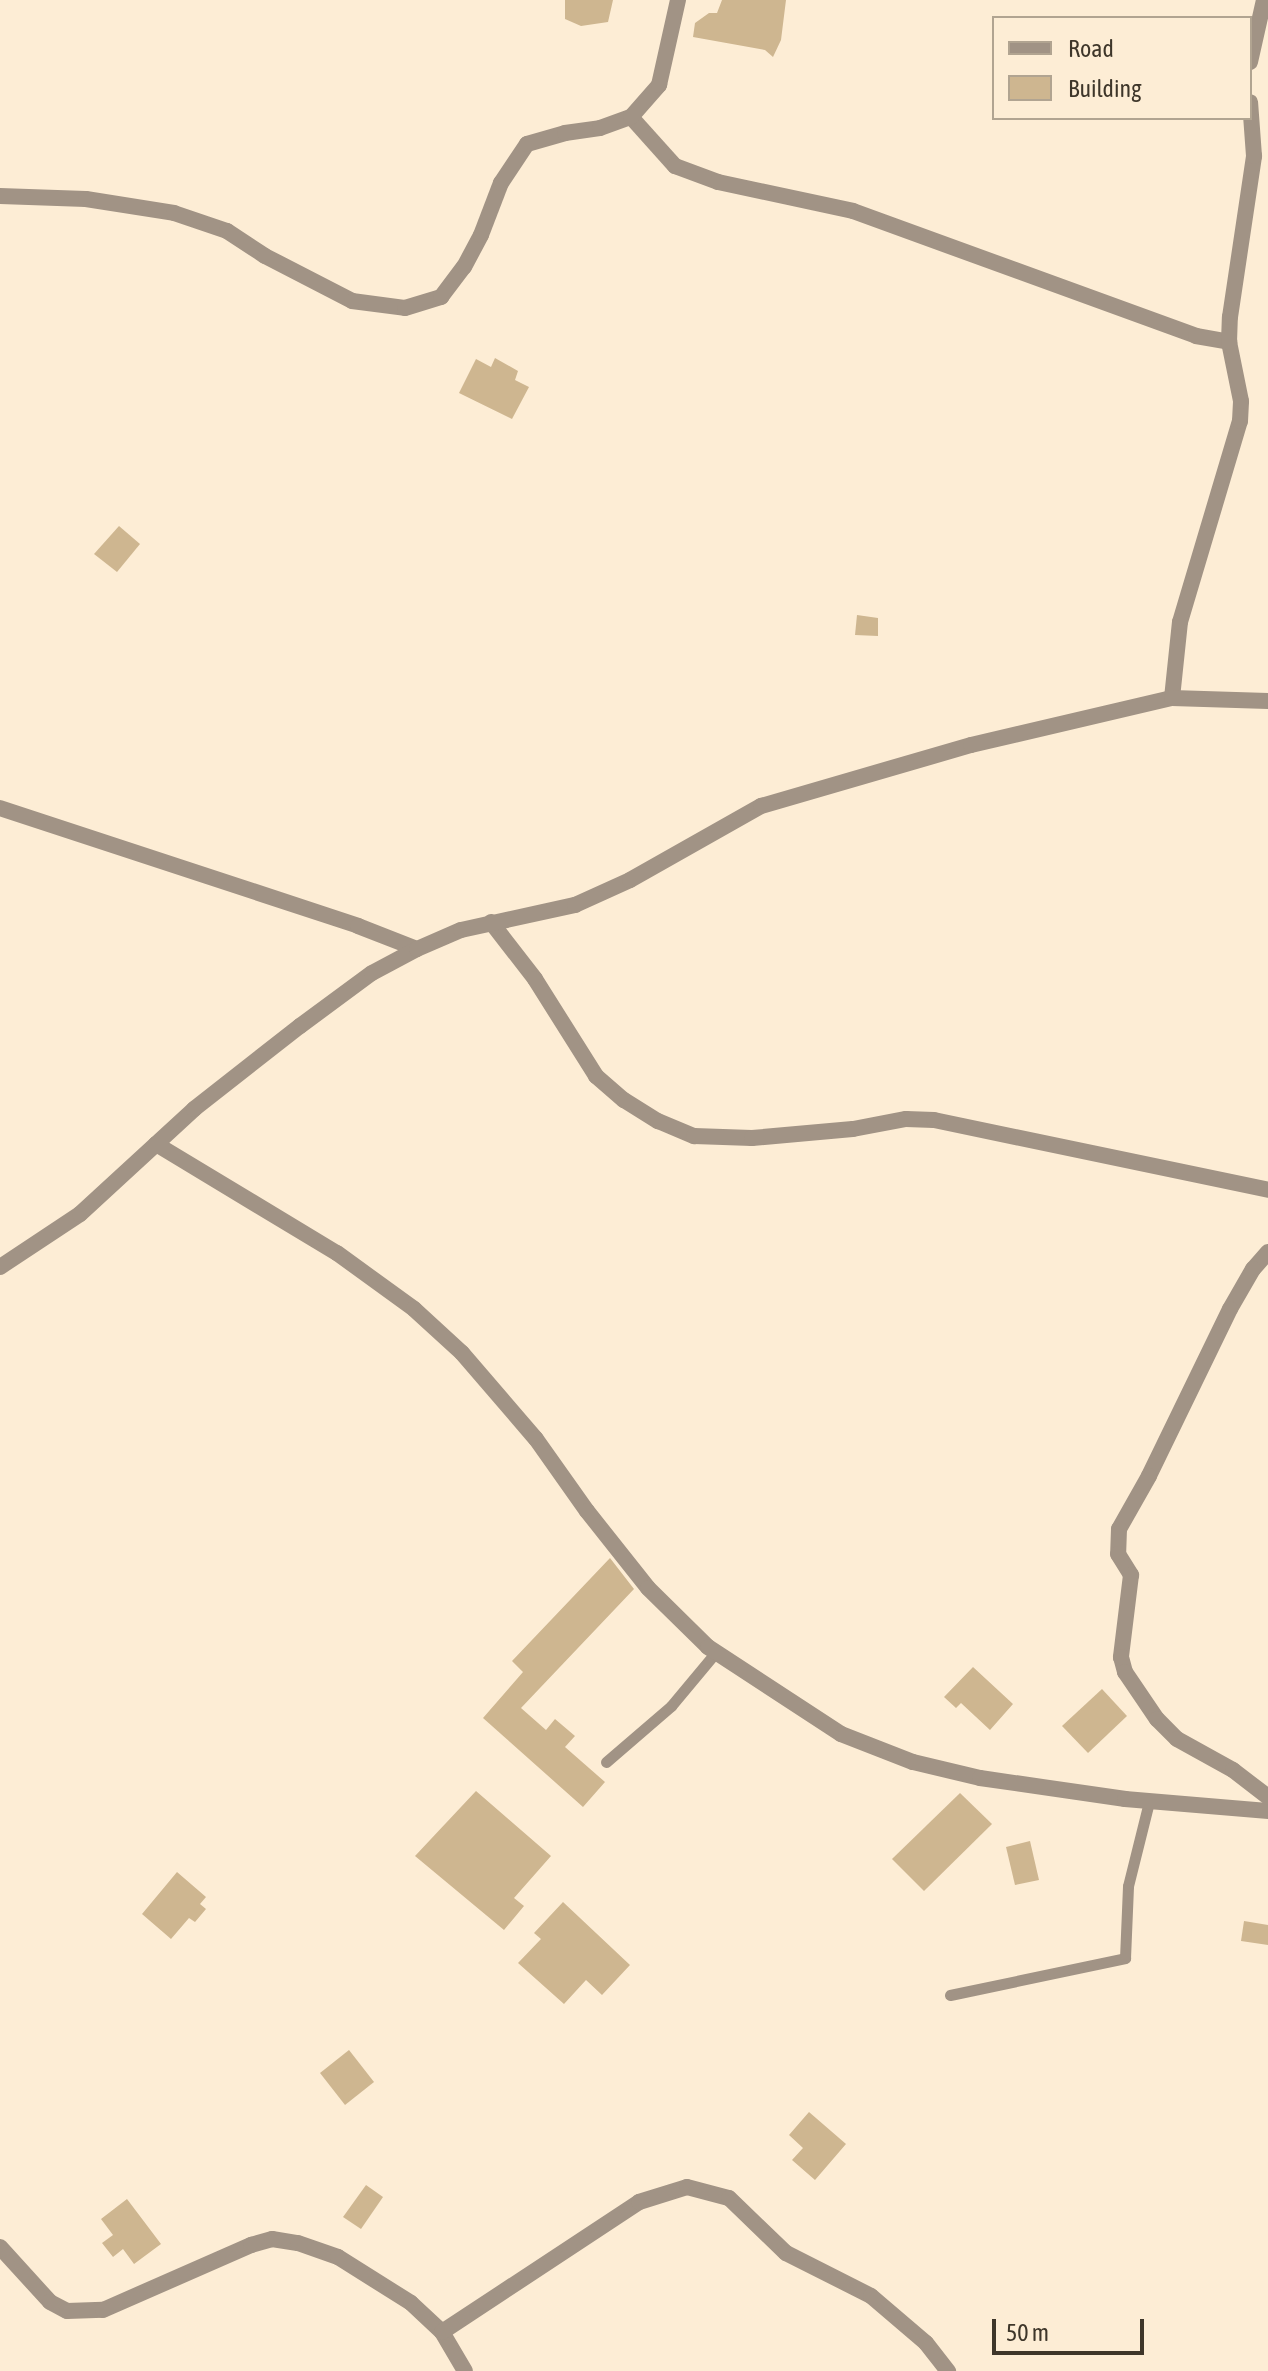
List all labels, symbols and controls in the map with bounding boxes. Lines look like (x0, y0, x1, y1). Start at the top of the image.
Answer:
legend (992, 16, 1252, 120)
text: Road (1068, 35, 1114, 62)
text: Building (1068, 75, 1141, 102)
scale bar (996, 2303, 1148, 2353)
text: 50 m (1006, 2319, 1049, 2346)

